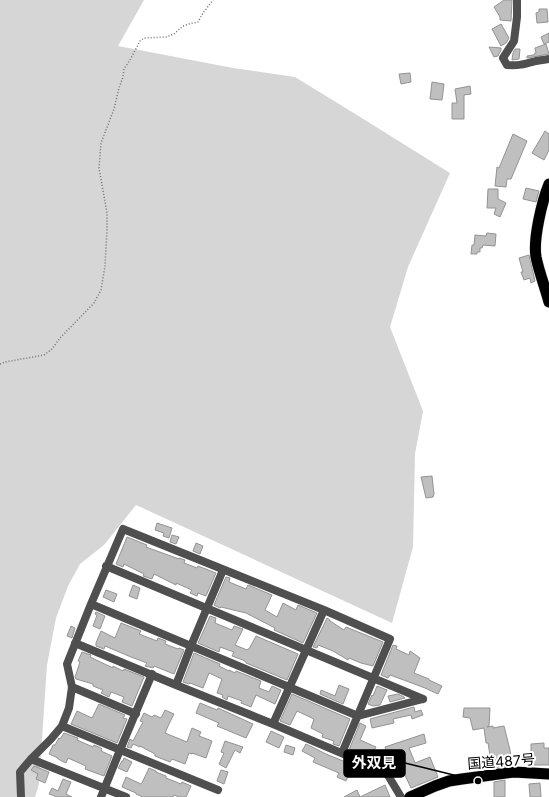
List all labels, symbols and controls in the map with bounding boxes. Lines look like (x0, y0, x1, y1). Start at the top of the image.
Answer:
callout: 外双見 (344, 750, 405, 777)
street label: 国道487号 (467, 750, 535, 772)
text: 外双見 (351, 753, 397, 772)

